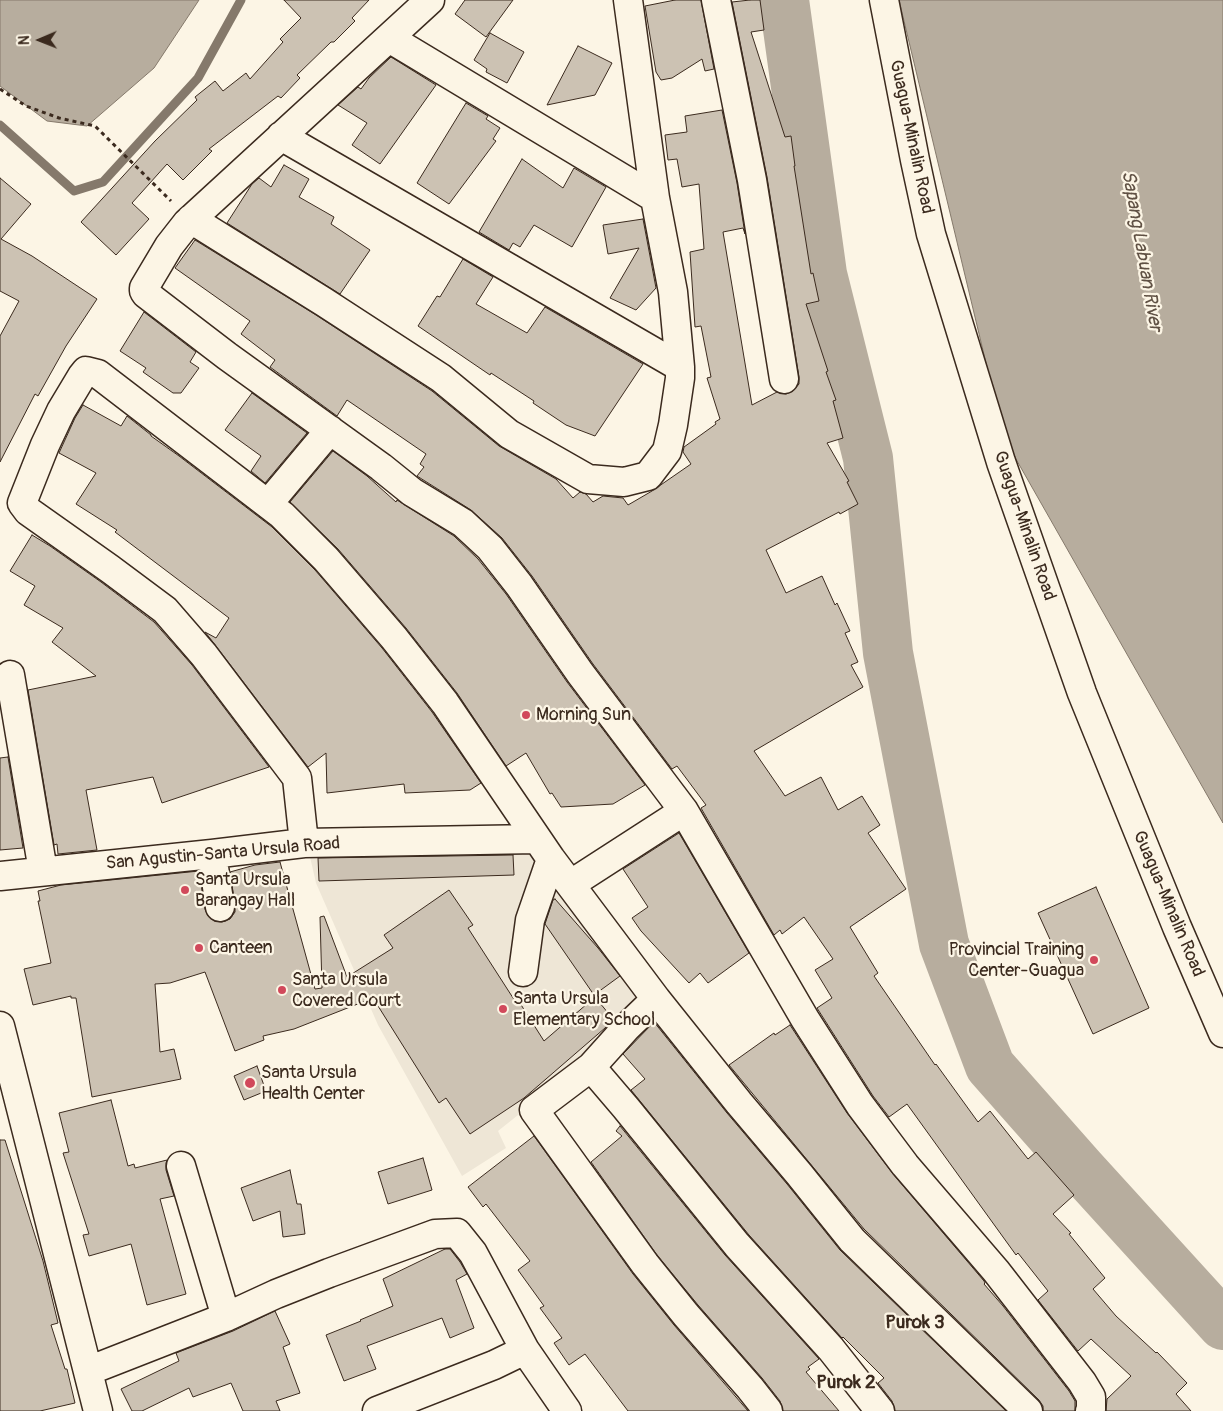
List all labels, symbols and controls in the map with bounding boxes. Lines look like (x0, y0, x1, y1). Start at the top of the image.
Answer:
north arrow (15, 15, 65, 65)
text: N (16, 35, 33, 45)
street label: Guagua-Minalin Road (884, 58, 938, 216)
water label: Sapang Labuan River (1116, 169, 1166, 333)
street label: Guagua-Minalin Road (988, 448, 1060, 604)
place label: Morning Sun (536, 704, 631, 726)
marker: Morning Sun (520, 709, 532, 721)
street label: Guagua-Minalin Road (1127, 828, 1209, 980)
street label: San Agustin-Santa Ursula Road (105, 833, 341, 875)
place label: Santa Ursula Barangay Hall (195, 869, 295, 912)
marker: Santa Ursula Barangay Hall (179, 884, 191, 896)
place label: Canteen (209, 937, 273, 959)
place label: Provincial Training Center-Guagua (949, 939, 1084, 982)
marker: Canteen (193, 942, 205, 954)
marker: Provincial Training Center-Guagua (1088, 954, 1100, 966)
place label: Santa Ursula Covered Court (292, 969, 401, 1012)
marker: Santa Ursula Covered Court (276, 984, 288, 996)
place label: Santa Ursula Elementary School (513, 988, 655, 1030)
marker: Santa Ursula Elementary School (497, 1003, 509, 1015)
place label: Santa Ursula Health Center (261, 1062, 365, 1104)
marker: Santa Ursula Health Center (243, 1076, 257, 1090)
district label: Purok 3 (885, 1312, 945, 1334)
district label: Purok 2 (816, 1372, 876, 1394)

